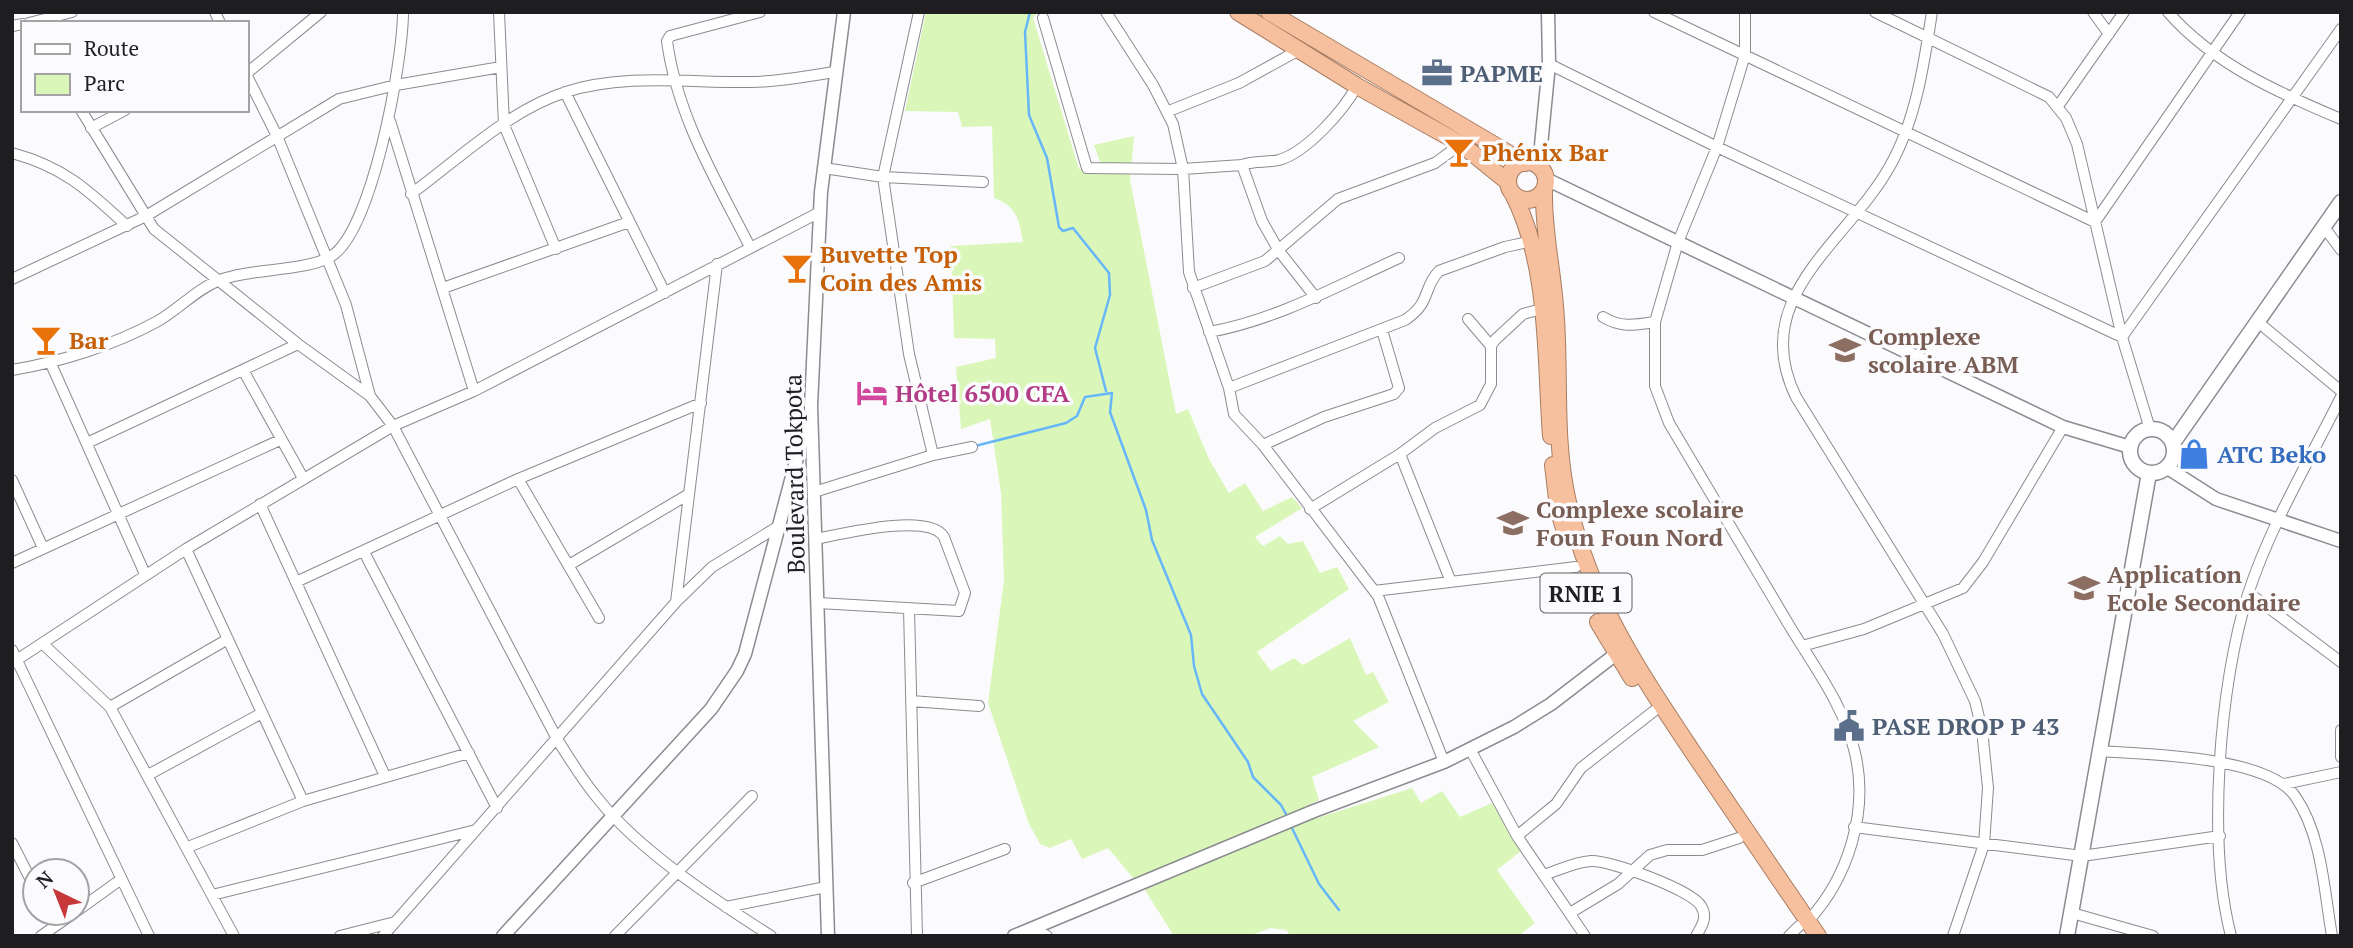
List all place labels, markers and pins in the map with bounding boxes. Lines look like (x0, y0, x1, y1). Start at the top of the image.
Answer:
office icon: PAPME (1420, 56, 1454, 90)
place label: PAPME (1460, 57, 1543, 89)
bar icon: Phénix Bar (1442, 135, 1476, 169)
place label: Phénix Bar (1482, 136, 1609, 168)
place label: Buvette Top Coin des Amis (820, 238, 982, 298)
bar icon: Buvette Top Coin des Amis (780, 251, 814, 285)
place label: Complexe scolaire ABM (1868, 320, 2019, 380)
bar icon: Bar (29, 323, 63, 357)
place label: Bar (69, 324, 109, 356)
school or university icon: Complexe scolaire ABM (1828, 333, 1862, 367)
hotel icon: Hôtel 6500 CFA (855, 376, 889, 410)
place label: Hôtel 6500 CFA (895, 377, 1070, 409)
shop icon: ATC Beko (2177, 437, 2211, 471)
place label: ATC Beko (2217, 438, 2326, 470)
place label: Complexe scolaire Foun Foun Nord (1536, 493, 1744, 553)
school or university icon: Complexe scolaire Foun Foun Nord (1496, 506, 1530, 540)
place label: Applicatíon Ecole Secondaire (2107, 558, 2301, 618)
school or university icon: Applicatíon Ecole Secondaire (2067, 571, 2101, 605)
public building icon: PASE DROP P 43 (1832, 709, 1866, 743)
place label: PASE DROP P 43 (1872, 710, 2060, 742)

